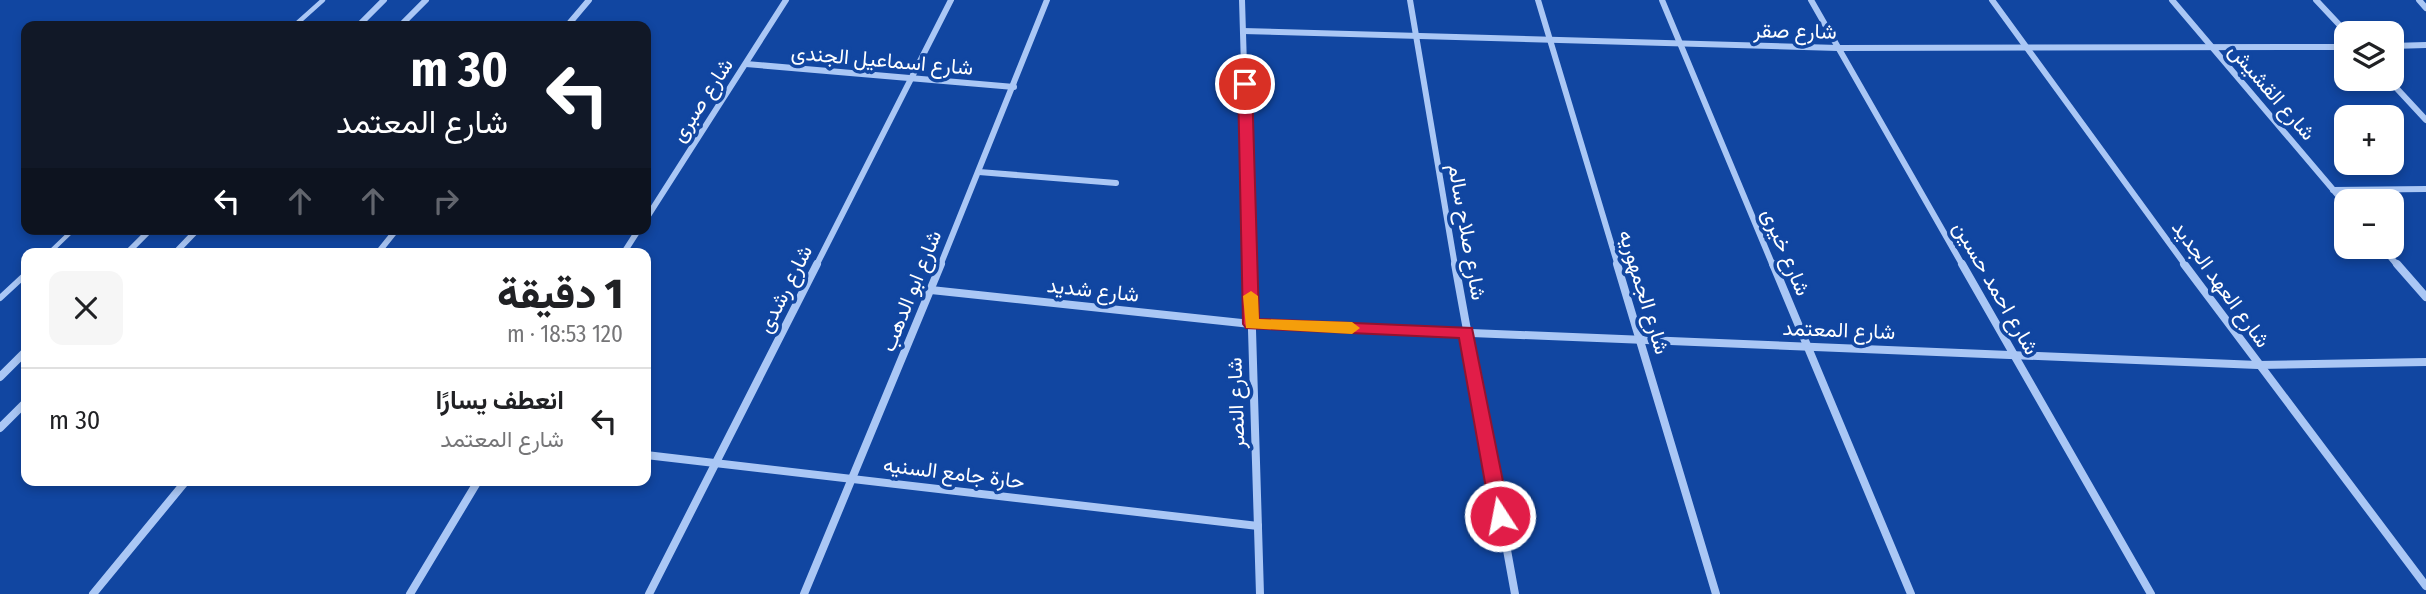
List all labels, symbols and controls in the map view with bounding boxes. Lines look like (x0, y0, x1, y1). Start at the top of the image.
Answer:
street label: شارع صقر (1752, 17, 1837, 46)
map controls (2334, 21, 2404, 259)
button: layers (2334, 21, 2404, 91)
street label: شارع القشيش (2222, 38, 2321, 146)
street label: شارع اسماعيل الجندى (790, 39, 974, 82)
text: 30 m (410, 40, 508, 99)
icon: left (532, 49, 623, 140)
street label: شارع صبرى (665, 53, 740, 147)
pin (1215, 54, 1275, 114)
icon: arrive (1226, 65, 1264, 103)
text: شارع المعتمد (336, 103, 508, 141)
button: + (2334, 105, 2404, 175)
street label: شارع صلاح سالم (1441, 162, 1492, 302)
icon: left (208, 182, 246, 220)
icon: ahead (281, 182, 319, 220)
icon: ahead (354, 182, 392, 220)
icon: right (427, 182, 465, 220)
button: − (2334, 189, 2404, 259)
street label: شارع خيرى (1755, 204, 1816, 300)
street label: شارع العهد الجديد (2165, 215, 2276, 353)
street label: شارع احمد حسين (1946, 217, 2045, 360)
street label: شارع ابو الدهب (875, 226, 948, 356)
street label: شارع الجمهوريه (1612, 227, 1675, 358)
street label: شارع رشدى (752, 241, 819, 338)
text: 1 دقيقة (497, 269, 623, 319)
button: close (49, 271, 123, 345)
street label: شارع شديد (1045, 272, 1140, 309)
street label: شارع المعتمد (1782, 315, 1896, 346)
text: 120 m · 18:53 (507, 320, 623, 348)
street label: شارع النصر (1221, 357, 1252, 450)
text: انعطف يسارًا (436, 385, 564, 416)
icon: left (585, 402, 623, 440)
text: 30 m (49, 405, 100, 436)
text: شارع المعتمد (440, 425, 564, 453)
street label: حارة جامع السنيه (882, 451, 1026, 496)
position arrow (1463, 479, 1537, 553)

